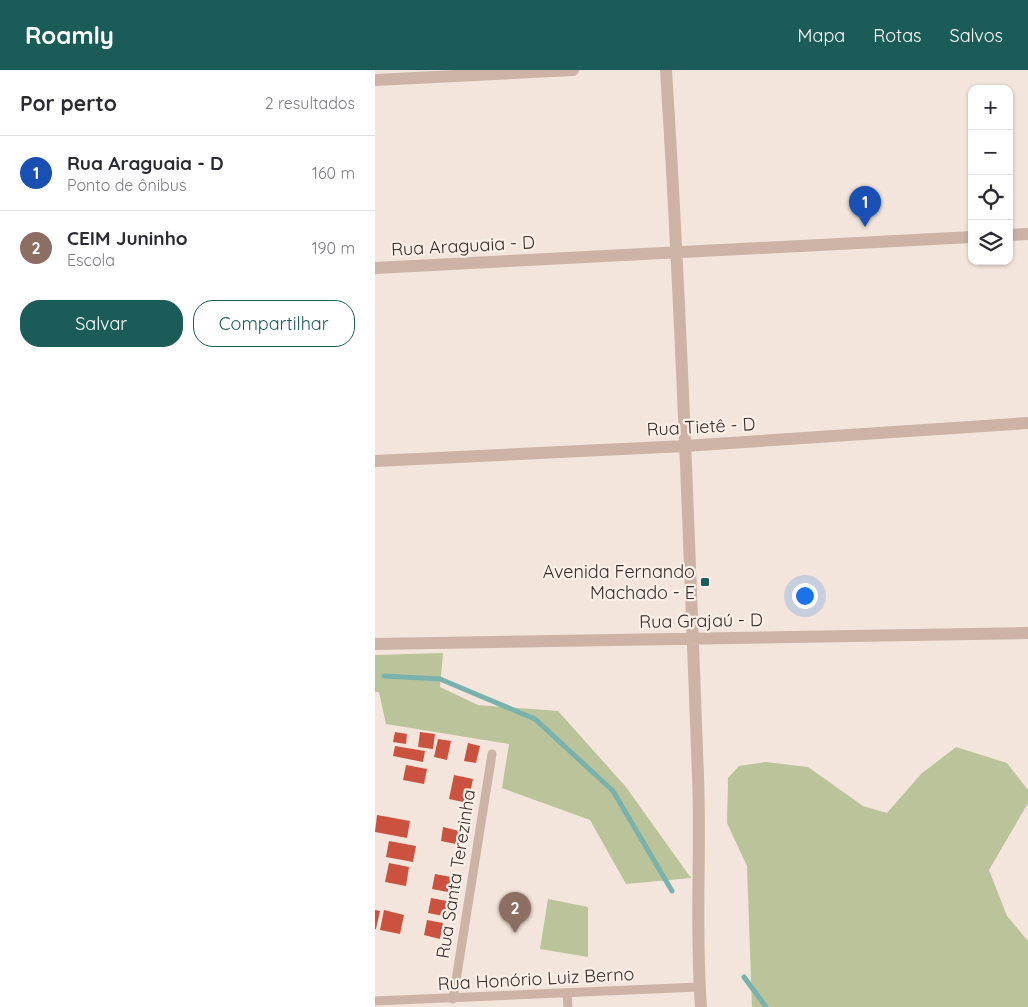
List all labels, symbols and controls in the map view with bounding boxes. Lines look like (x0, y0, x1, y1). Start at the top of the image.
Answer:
text: Roamly (25, 20, 114, 50)
text: Mapa (798, 24, 845, 47)
text: Rotas (873, 24, 922, 47)
text: Salvos (950, 24, 1003, 47)
map controls (968, 85, 1013, 265)
button: + (968, 85, 1013, 130)
text: Por perto (20, 90, 117, 116)
text: 2 resultados (265, 93, 355, 113)
button: − (968, 130, 1013, 175)
text: Rua Araguaia - D (67, 151, 224, 175)
text: 1 (33, 163, 39, 183)
text: 160 m (312, 163, 355, 183)
text: Ponto de ônibus (67, 175, 186, 195)
button: locate (968, 175, 1013, 220)
pin: 1 (849, 186, 881, 227)
button: layers (968, 220, 1013, 265)
text: CEIM Juninho (67, 226, 188, 250)
street label: Rua Araguaia - D (390, 230, 536, 261)
text: 2 (31, 238, 41, 258)
text: 190 m (312, 238, 355, 258)
text: Escola (67, 250, 115, 270)
button: Salvar (20, 300, 183, 347)
button: Compartilhar (193, 300, 355, 347)
street label: Rua Tietê - D (646, 412, 756, 441)
place label: Avenida Fernando Machado - E (543, 560, 695, 604)
marker: Avenida Fernando Machado - E (699, 576, 711, 588)
your location (792, 583, 818, 609)
street label: Rua Grajaú - D (639, 608, 763, 633)
street label: Rua Santa Terezinha (431, 788, 480, 960)
pin: 2 (499, 892, 531, 933)
street label: Rua Honório Luiz Berno (437, 962, 635, 995)

